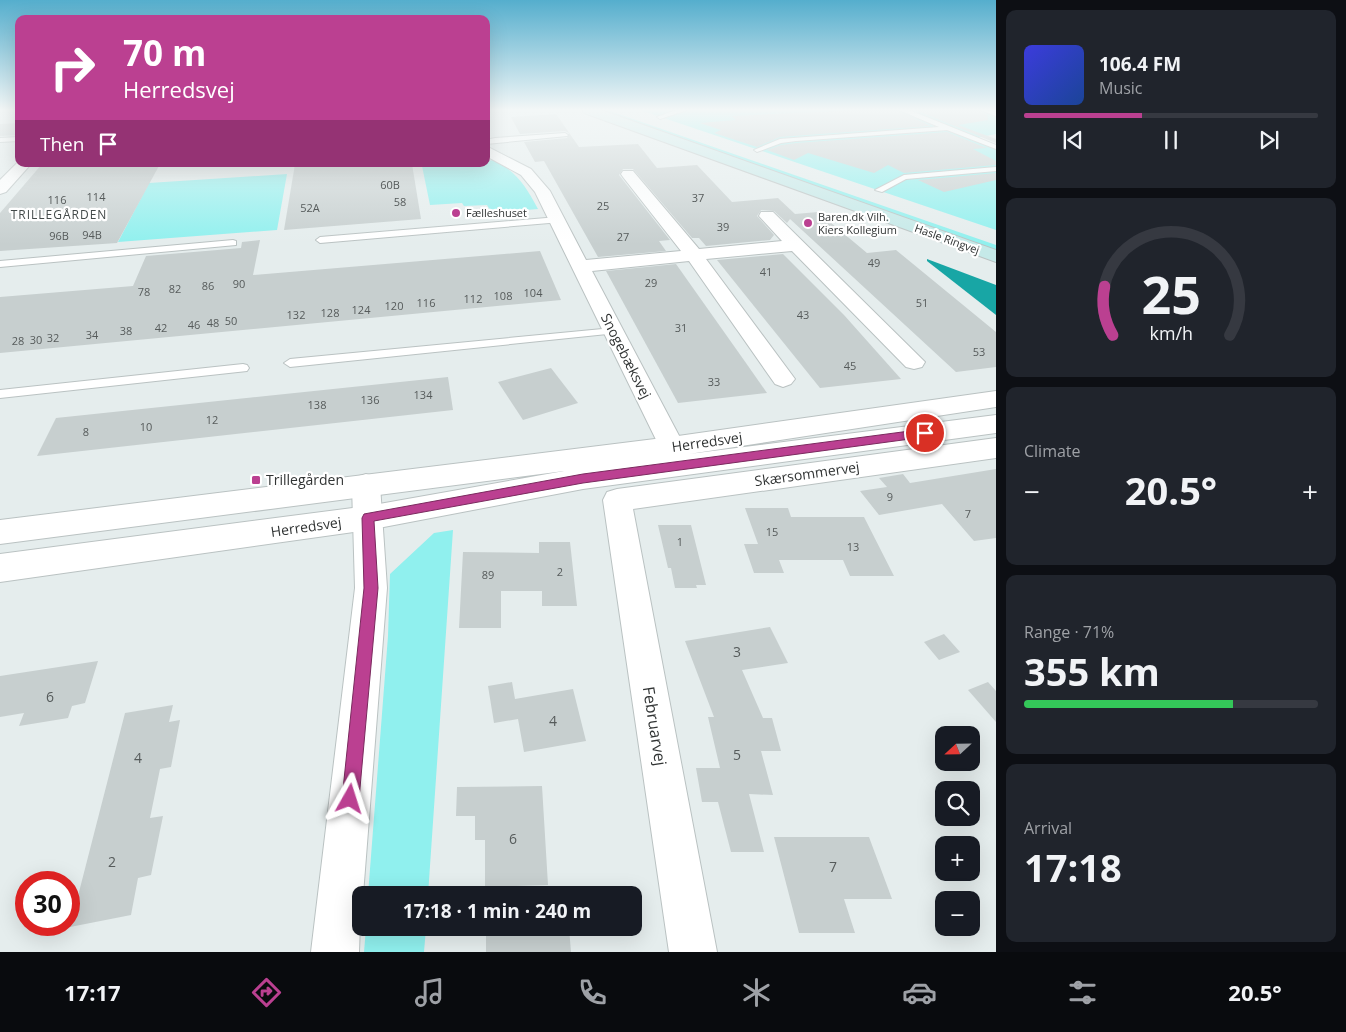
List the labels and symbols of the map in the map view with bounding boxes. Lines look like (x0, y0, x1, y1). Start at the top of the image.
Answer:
house number: 60B (380, 177, 400, 192)
house number: 114 (87, 189, 106, 204)
house number: 37 (692, 190, 704, 205)
house number: 116 (48, 192, 66, 207)
house number: 58 (394, 194, 406, 209)
house number: 25 (597, 198, 609, 213)
house number: 52A (300, 200, 320, 215)
place label: Fælleshuset (466, 205, 527, 220)
district label: TRILLEGÅRDEN (11, 206, 107, 223)
marker: Fælleshuset (450, 207, 462, 219)
place label: Baren.dk Vilh. Kiers Kollegium (818, 209, 897, 237)
marker: Baren.dk Vilh. Kiers Kollegium (802, 217, 814, 229)
house number: 39 (717, 219, 729, 234)
street label: Hasle Ringvej (913, 220, 982, 257)
house number: 94B (82, 227, 102, 242)
house number: 96B (49, 228, 69, 243)
house number: 27 (617, 229, 629, 244)
house number: 49 (868, 255, 880, 270)
house number: 41 (760, 264, 772, 279)
house number: 29 (645, 275, 657, 290)
house number: 90 (233, 276, 245, 291)
house number: 86 (202, 278, 214, 293)
house number: 82 (169, 281, 181, 296)
house number: 78 (138, 284, 150, 299)
house number: 104 (524, 285, 543, 300)
house number: 108 (494, 288, 512, 303)
house number: 112 (464, 291, 482, 306)
house number: 116 (417, 295, 435, 310)
house number: 51 (916, 295, 928, 310)
house number: 120 (385, 298, 403, 313)
house number: 124 (352, 302, 371, 317)
house number: 128 (321, 305, 339, 320)
house number: 132 (287, 307, 305, 322)
house number: 43 (797, 307, 809, 322)
street label: Snogebæksvej (597, 310, 656, 402)
house number: 50 (225, 313, 237, 328)
house number: 48 (207, 315, 219, 330)
house number: 46 (188, 317, 200, 332)
house number: 42 (155, 320, 167, 335)
house number: 31 (675, 320, 687, 335)
house number: 38 (120, 323, 132, 338)
house number: 34 (86, 327, 99, 342)
house number: 32 (47, 330, 59, 345)
house number: 30 (30, 332, 42, 347)
house number: 28 (12, 333, 24, 348)
house number: 53 (973, 344, 985, 359)
house number: 45 (844, 358, 856, 373)
house number: 33 (708, 374, 720, 389)
house number: 134 (414, 387, 433, 402)
house number: 136 (361, 392, 379, 407)
house number: 138 (308, 397, 326, 412)
house number: 12 (206, 412, 218, 427)
pin (904, 412, 946, 454)
house number: 10 (140, 419, 152, 434)
house number: 8 (83, 424, 89, 439)
street label: Herredsvej (670, 427, 743, 456)
street label: Skærsommervej (753, 457, 861, 490)
place label: Trillegården (266, 470, 344, 489)
marker: Trillegården (250, 474, 262, 486)
house number: 9 (887, 489, 893, 504)
house number: 7 (965, 506, 971, 521)
street label: Herredsvej (269, 512, 342, 541)
house number: 15 (766, 524, 778, 539)
house number: 1 (677, 534, 683, 549)
house number: 13 (847, 539, 859, 554)
house number: 2 (557, 564, 563, 579)
house number: 89 (482, 567, 494, 582)
house number: 3 (733, 642, 741, 661)
street label: Februarvej (638, 685, 672, 767)
house number: 6 (46, 687, 54, 706)
house number: 4 (549, 711, 557, 730)
north arrow (935, 726, 980, 771)
house number: 5 (733, 745, 741, 764)
house number: 4 (134, 748, 142, 767)
position arrow (323, 772, 375, 824)
house number: 6 (509, 829, 517, 848)
house number: 2 (108, 852, 116, 871)
house number: 7 (829, 857, 837, 876)
speed limit sign: 30 (15, 871, 80, 936)

